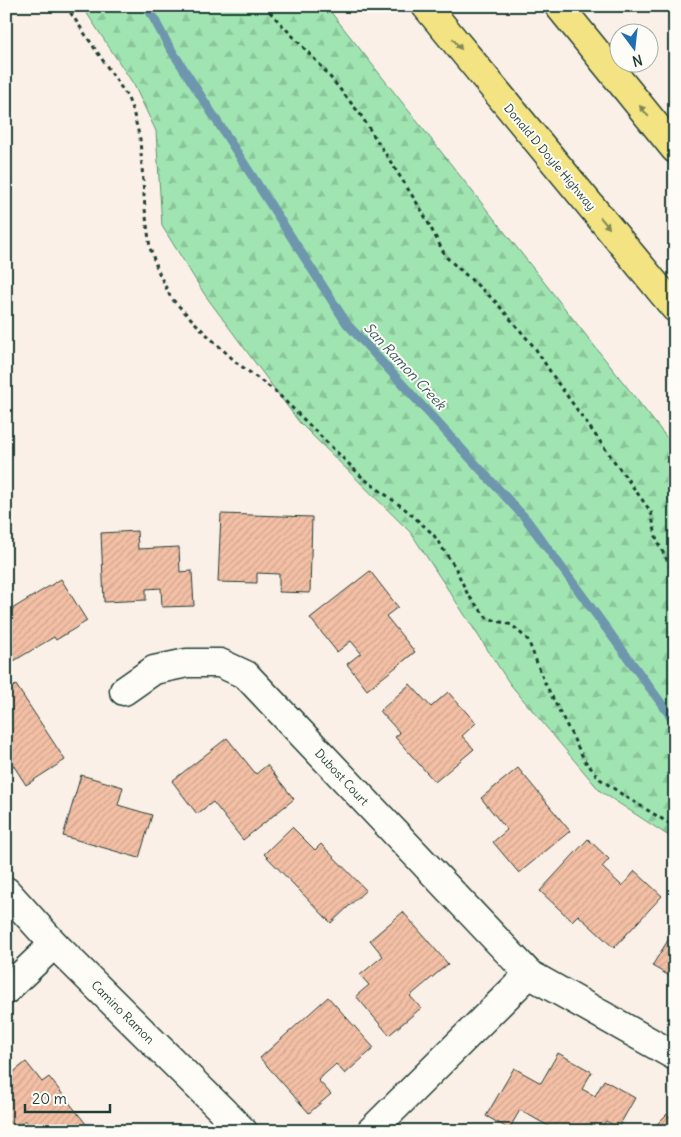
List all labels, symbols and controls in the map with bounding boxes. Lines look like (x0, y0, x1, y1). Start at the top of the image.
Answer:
north arrow (608, 22, 658, 72)
one-way arrow (451, 37, 462, 50)
text: N (630, 51, 644, 71)
street label: Donald D Doyle Highway (501, 100, 599, 214)
one-way arrow (639, 105, 650, 118)
one-way arrow (599, 216, 610, 229)
water label: San Ramon Creek (360, 319, 450, 414)
street label: Dubost Court (312, 746, 372, 808)
street label: Camino Ramon (88, 977, 158, 1047)
scale bar (25, 1082, 110, 1114)
text: 20 m (32, 1089, 67, 1108)

